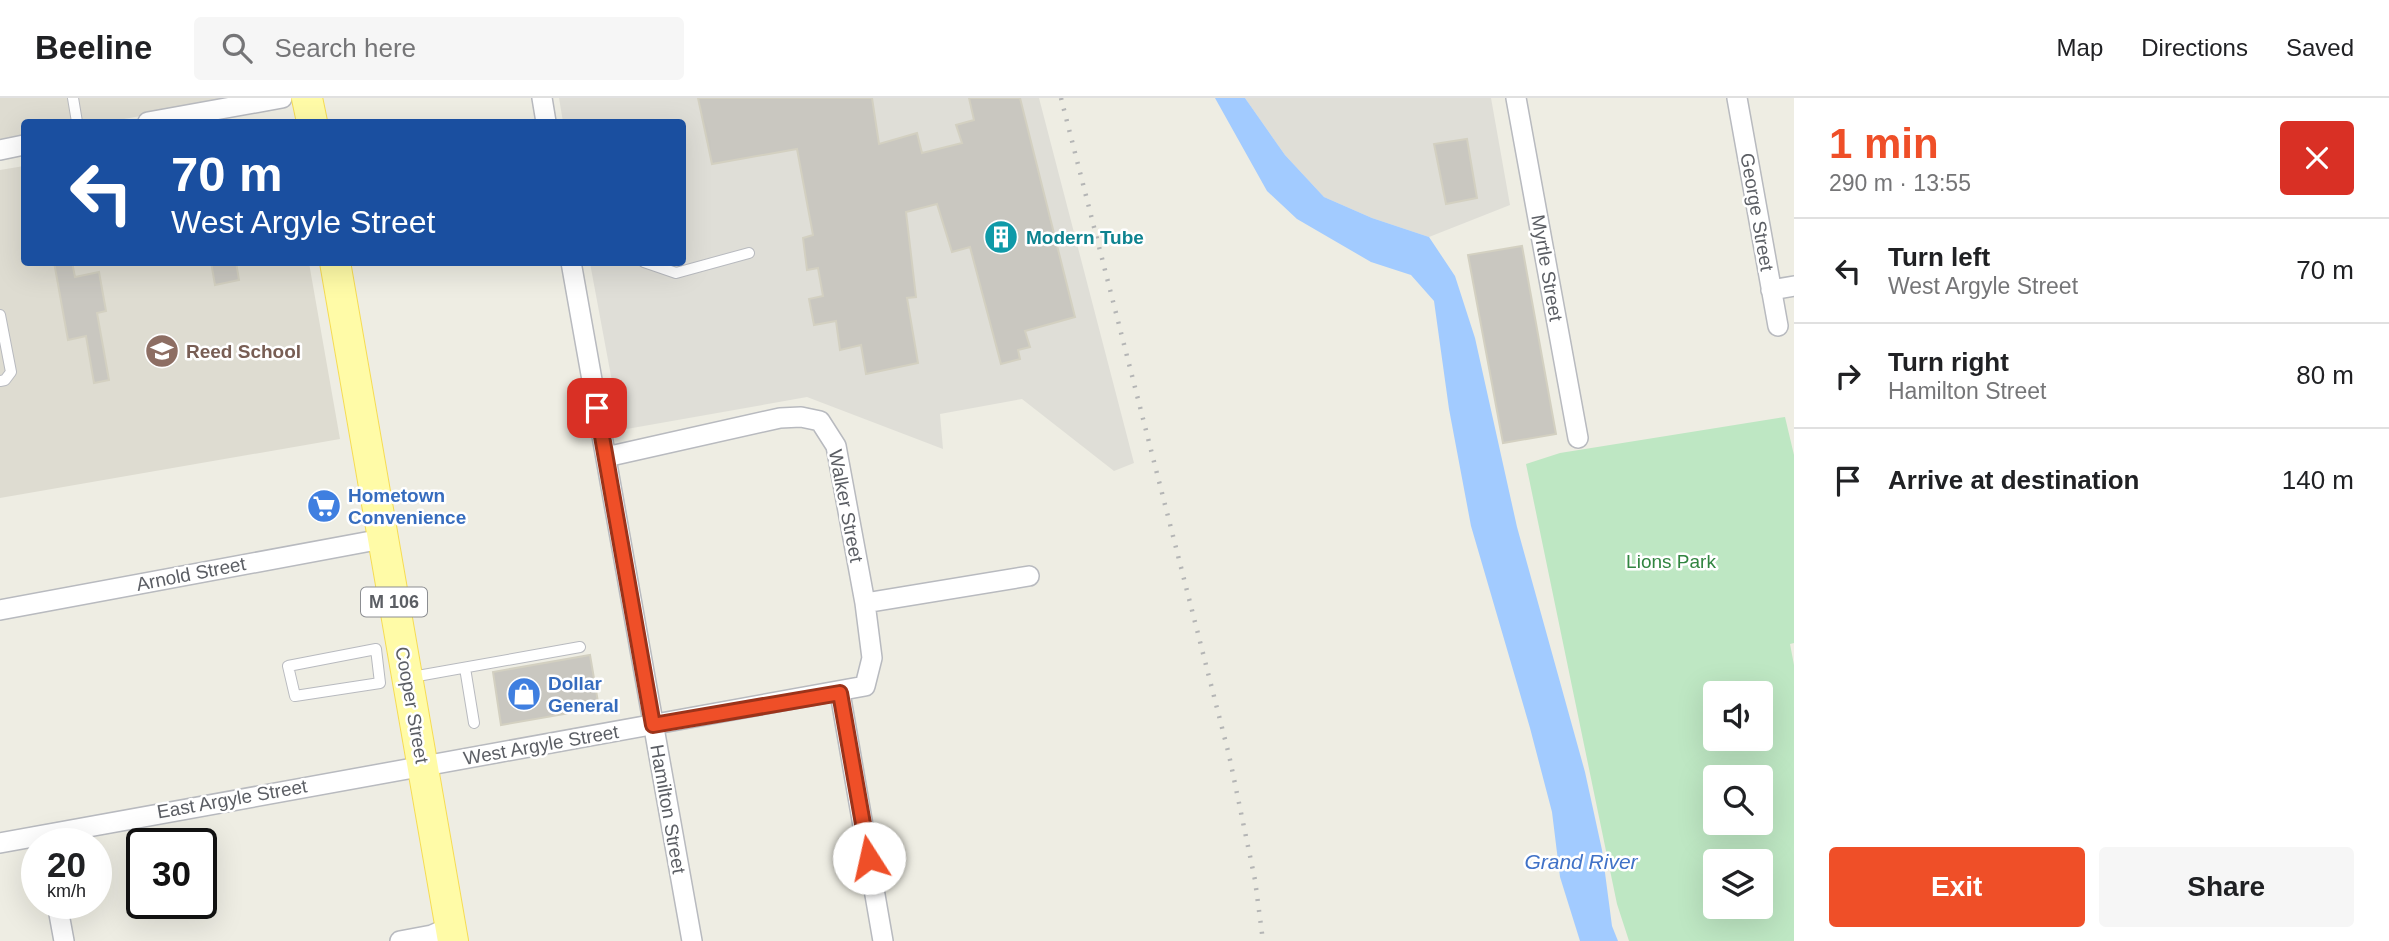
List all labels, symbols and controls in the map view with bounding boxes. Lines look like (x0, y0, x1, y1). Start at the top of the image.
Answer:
search box (194, 17, 684, 80)
text: Beeline (35, 29, 152, 66)
icon: search (218, 29, 256, 67)
text: Search here (274, 33, 416, 63)
text: Map (2057, 34, 2103, 61)
text: Directions (2141, 34, 2248, 61)
text: Saved (2286, 34, 2354, 61)
text: 1 min (1829, 120, 1939, 167)
button: close (2280, 121, 2354, 195)
icon: left (56, 147, 147, 238)
text: 70 m (171, 147, 283, 201)
street label: George Street (1736, 151, 1778, 273)
text: 290 m · 13:55 (1829, 170, 1971, 196)
text: West Argyle Street (171, 204, 435, 240)
street label: Myrtle Street (1527, 213, 1567, 324)
building icon: Modern Tube (982, 218, 1020, 256)
place label: Modern Tube (1026, 227, 1144, 248)
text: Turn left (1888, 242, 1990, 272)
icon: left (1829, 252, 1867, 290)
text: 70 m (2296, 255, 2354, 285)
text: West Argyle Street (1888, 273, 2078, 299)
school or university icon: Reed School (143, 332, 181, 370)
place label: Reed School (186, 341, 301, 362)
text: Turn right (1888, 347, 2009, 377)
icon: right (1829, 357, 1867, 395)
text: 80 m (2296, 360, 2354, 390)
pin (567, 378, 627, 438)
text: Hamilton Street (1888, 378, 2047, 404)
icon: arrive (578, 389, 616, 427)
street label: Walker Street (825, 448, 867, 565)
icon: arrive (1829, 462, 1867, 500)
text: Arrive at destination (1888, 465, 2139, 495)
text: 140 m (2282, 465, 2354, 495)
place label: Hometown Convenience (348, 485, 466, 528)
supermarket icon: Hometown Convenience (305, 487, 343, 525)
park label: Lions Park (1626, 551, 1716, 572)
street label: Arnold Street (135, 553, 248, 595)
road number: M 106 (361, 588, 427, 616)
street label: Cooper Street (391, 645, 433, 766)
place label: Dollar General (548, 673, 619, 716)
shop icon: Dollar General (505, 675, 543, 713)
map controls (1703, 681, 1773, 919)
button: sound (1703, 681, 1773, 751)
street label: West Argyle Street (462, 721, 621, 769)
street label: Hamilton Street (646, 743, 690, 876)
button: search (1703, 765, 1773, 835)
street label: East Argyle Street (155, 775, 309, 823)
position arrow (832, 821, 906, 895)
speed limit sign: 30 (126, 828, 217, 919)
text: 20 (47, 845, 86, 884)
button: Exit (1829, 847, 2085, 927)
button: Share (2099, 847, 2354, 927)
button: layers (1703, 849, 1773, 919)
water label: Grand River (1524, 850, 1639, 873)
text: km/h (47, 881, 86, 901)

